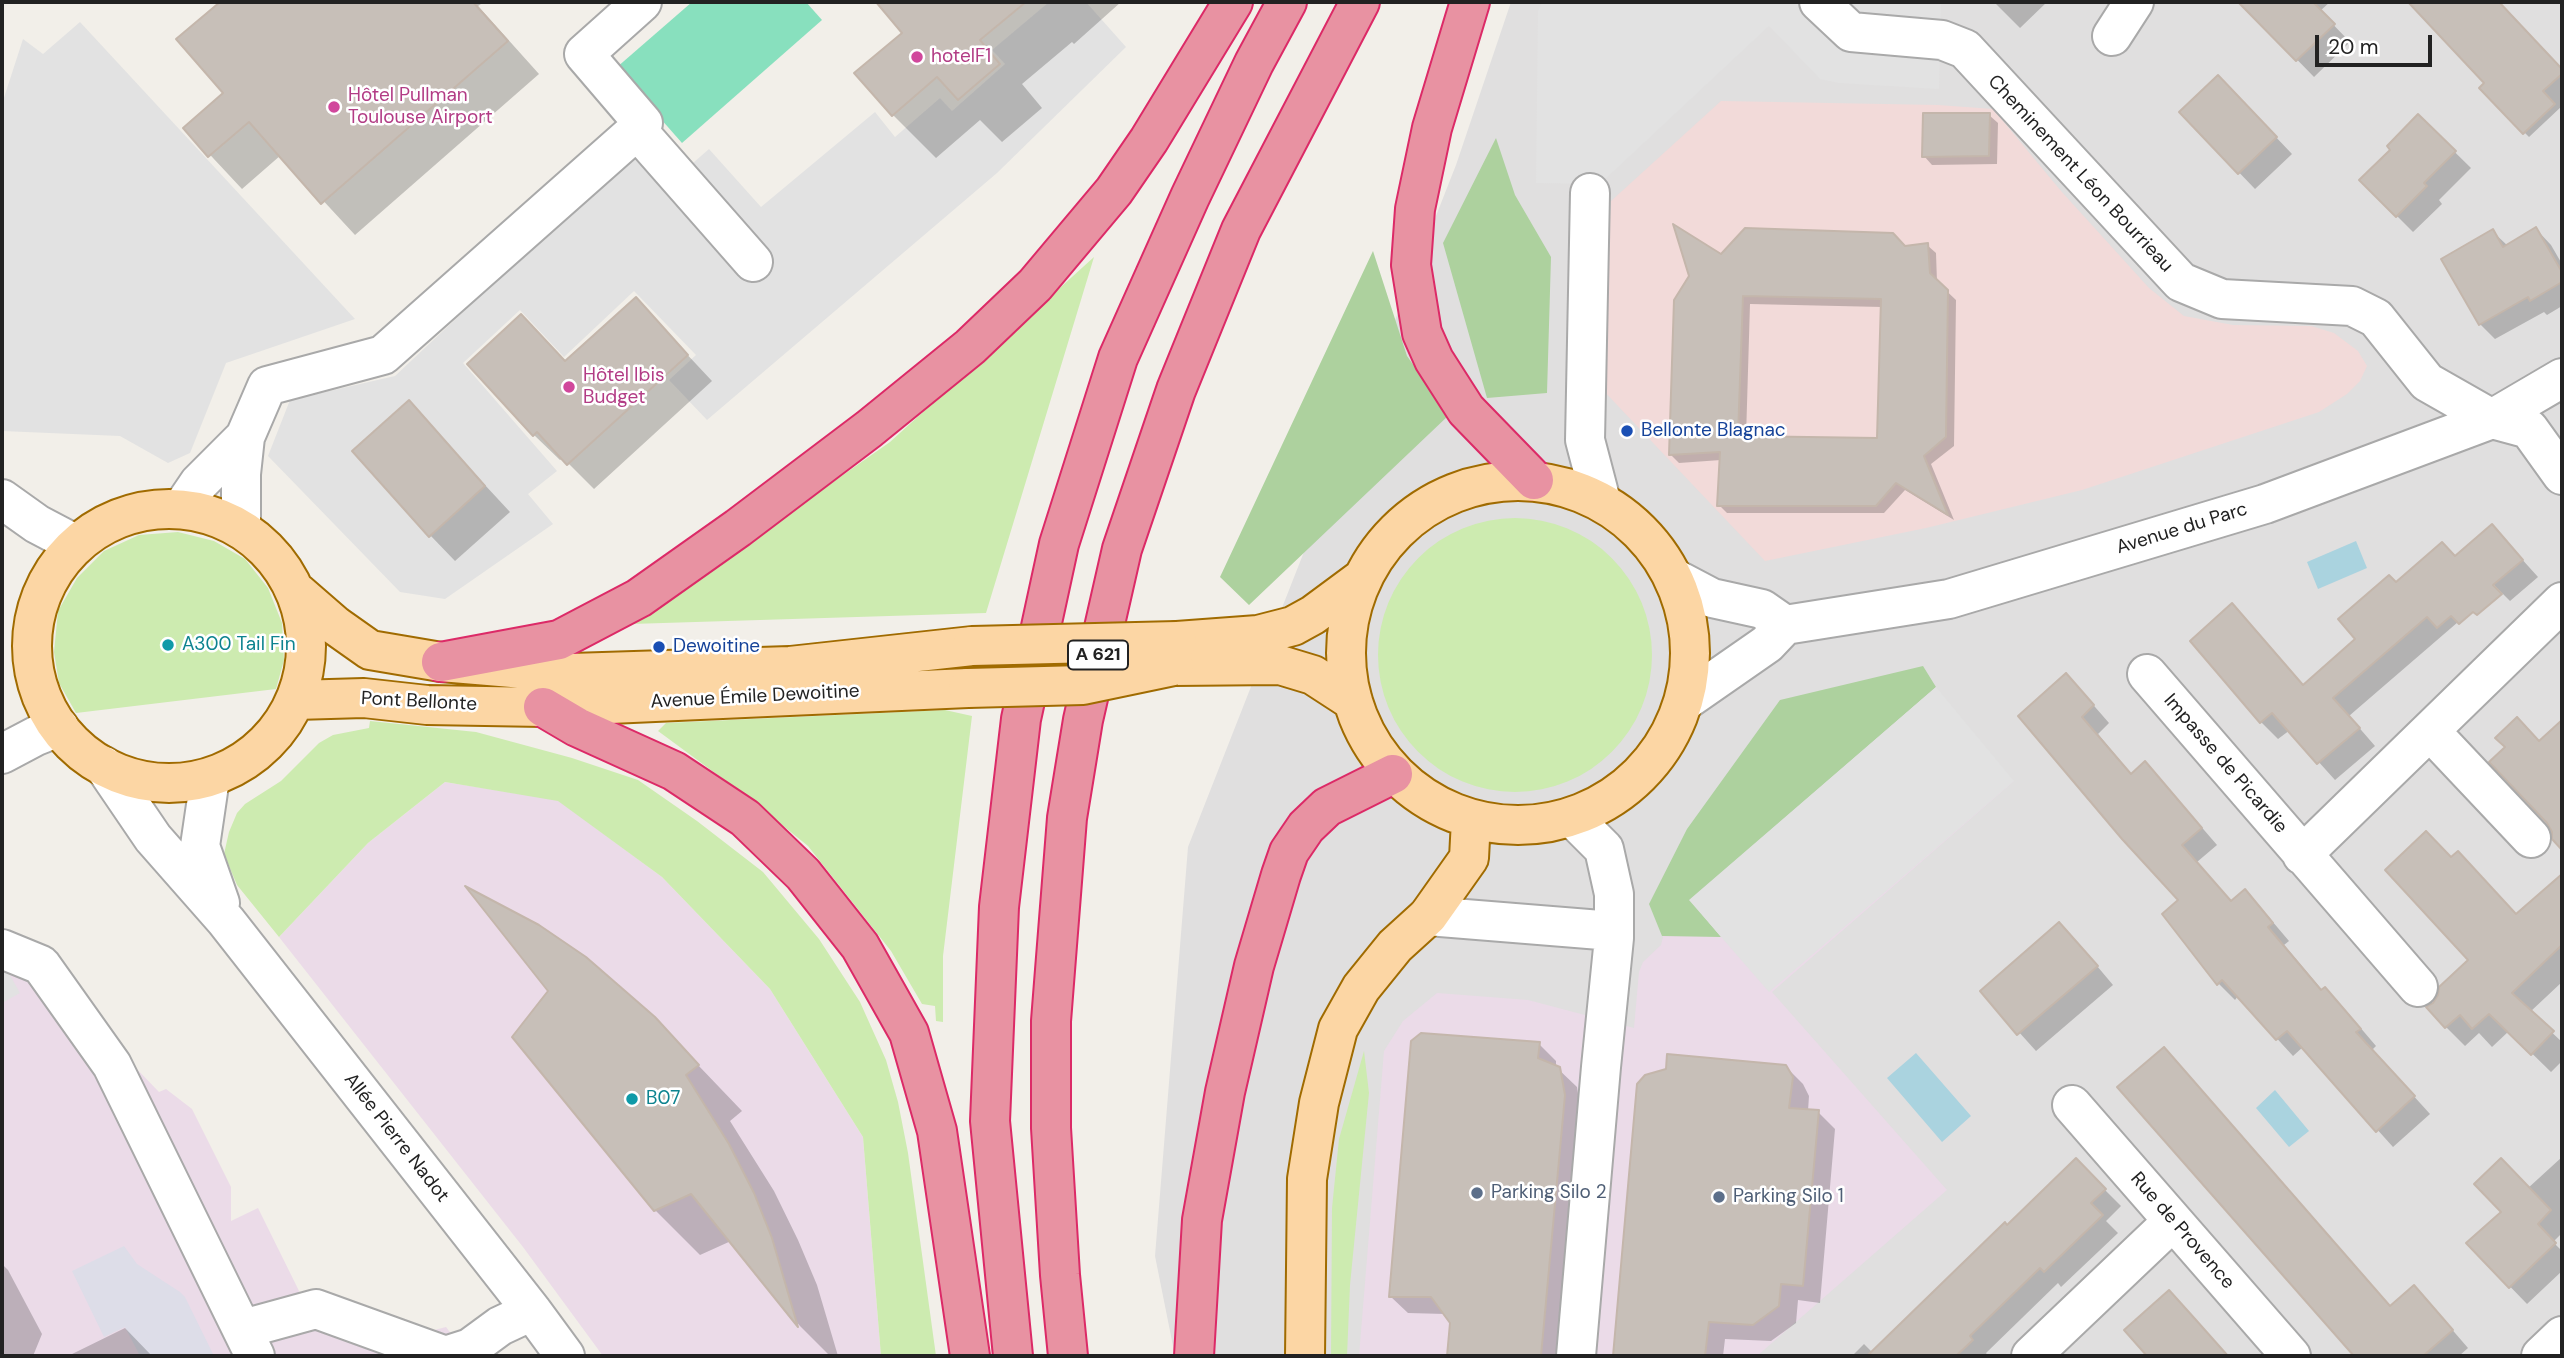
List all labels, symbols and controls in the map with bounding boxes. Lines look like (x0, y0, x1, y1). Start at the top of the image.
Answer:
scale bar (2319, 21, 2436, 65)
text: 20 m (2328, 33, 2379, 61)
place label: hotelF1 (931, 46, 991, 68)
marker: hotelF1 (909, 49, 925, 65)
street label: Cheminement Léon Bourrieau (1982, 71, 2178, 277)
place label: Hôtel Pullman Toulouse Airport (348, 85, 493, 129)
marker: Hôtel Pullman Toulouse Airport (326, 99, 342, 115)
place label: Hôtel Ibis Budget (583, 365, 665, 409)
marker: Hôtel Ibis Budget (561, 379, 577, 395)
place label: Bellonte Blagnac (1641, 420, 1786, 442)
marker: Bellonte Blagnac (1619, 423, 1635, 439)
street label: Avenue du Parc (2114, 498, 2250, 560)
place label: A300 Tail Fin (182, 634, 296, 656)
place label: Dewoitine (673, 636, 760, 658)
marker: A300 Tail Fin (160, 637, 176, 653)
marker: Dewoitine (651, 639, 667, 655)
road number: A 621 (1068, 640, 1128, 670)
street label: Avenue Émile Dewoitine (650, 680, 860, 714)
street label: Pont Bellonte (360, 688, 478, 716)
street label: Impasse de Picardie (2158, 690, 2292, 838)
street label: Allée Pierre Nadot (339, 1069, 453, 1207)
place label: B07 (646, 1088, 680, 1110)
marker: B07 (624, 1091, 640, 1107)
street label: Rue de Provence (2125, 1168, 2239, 1294)
place label: Parking Silo 2 (1491, 1182, 1607, 1204)
marker: Parking Silo 2 (1469, 1185, 1485, 1201)
place label: Parking Silo 1 (1733, 1186, 1844, 1208)
marker: Parking Silo 1 (1711, 1189, 1727, 1205)

